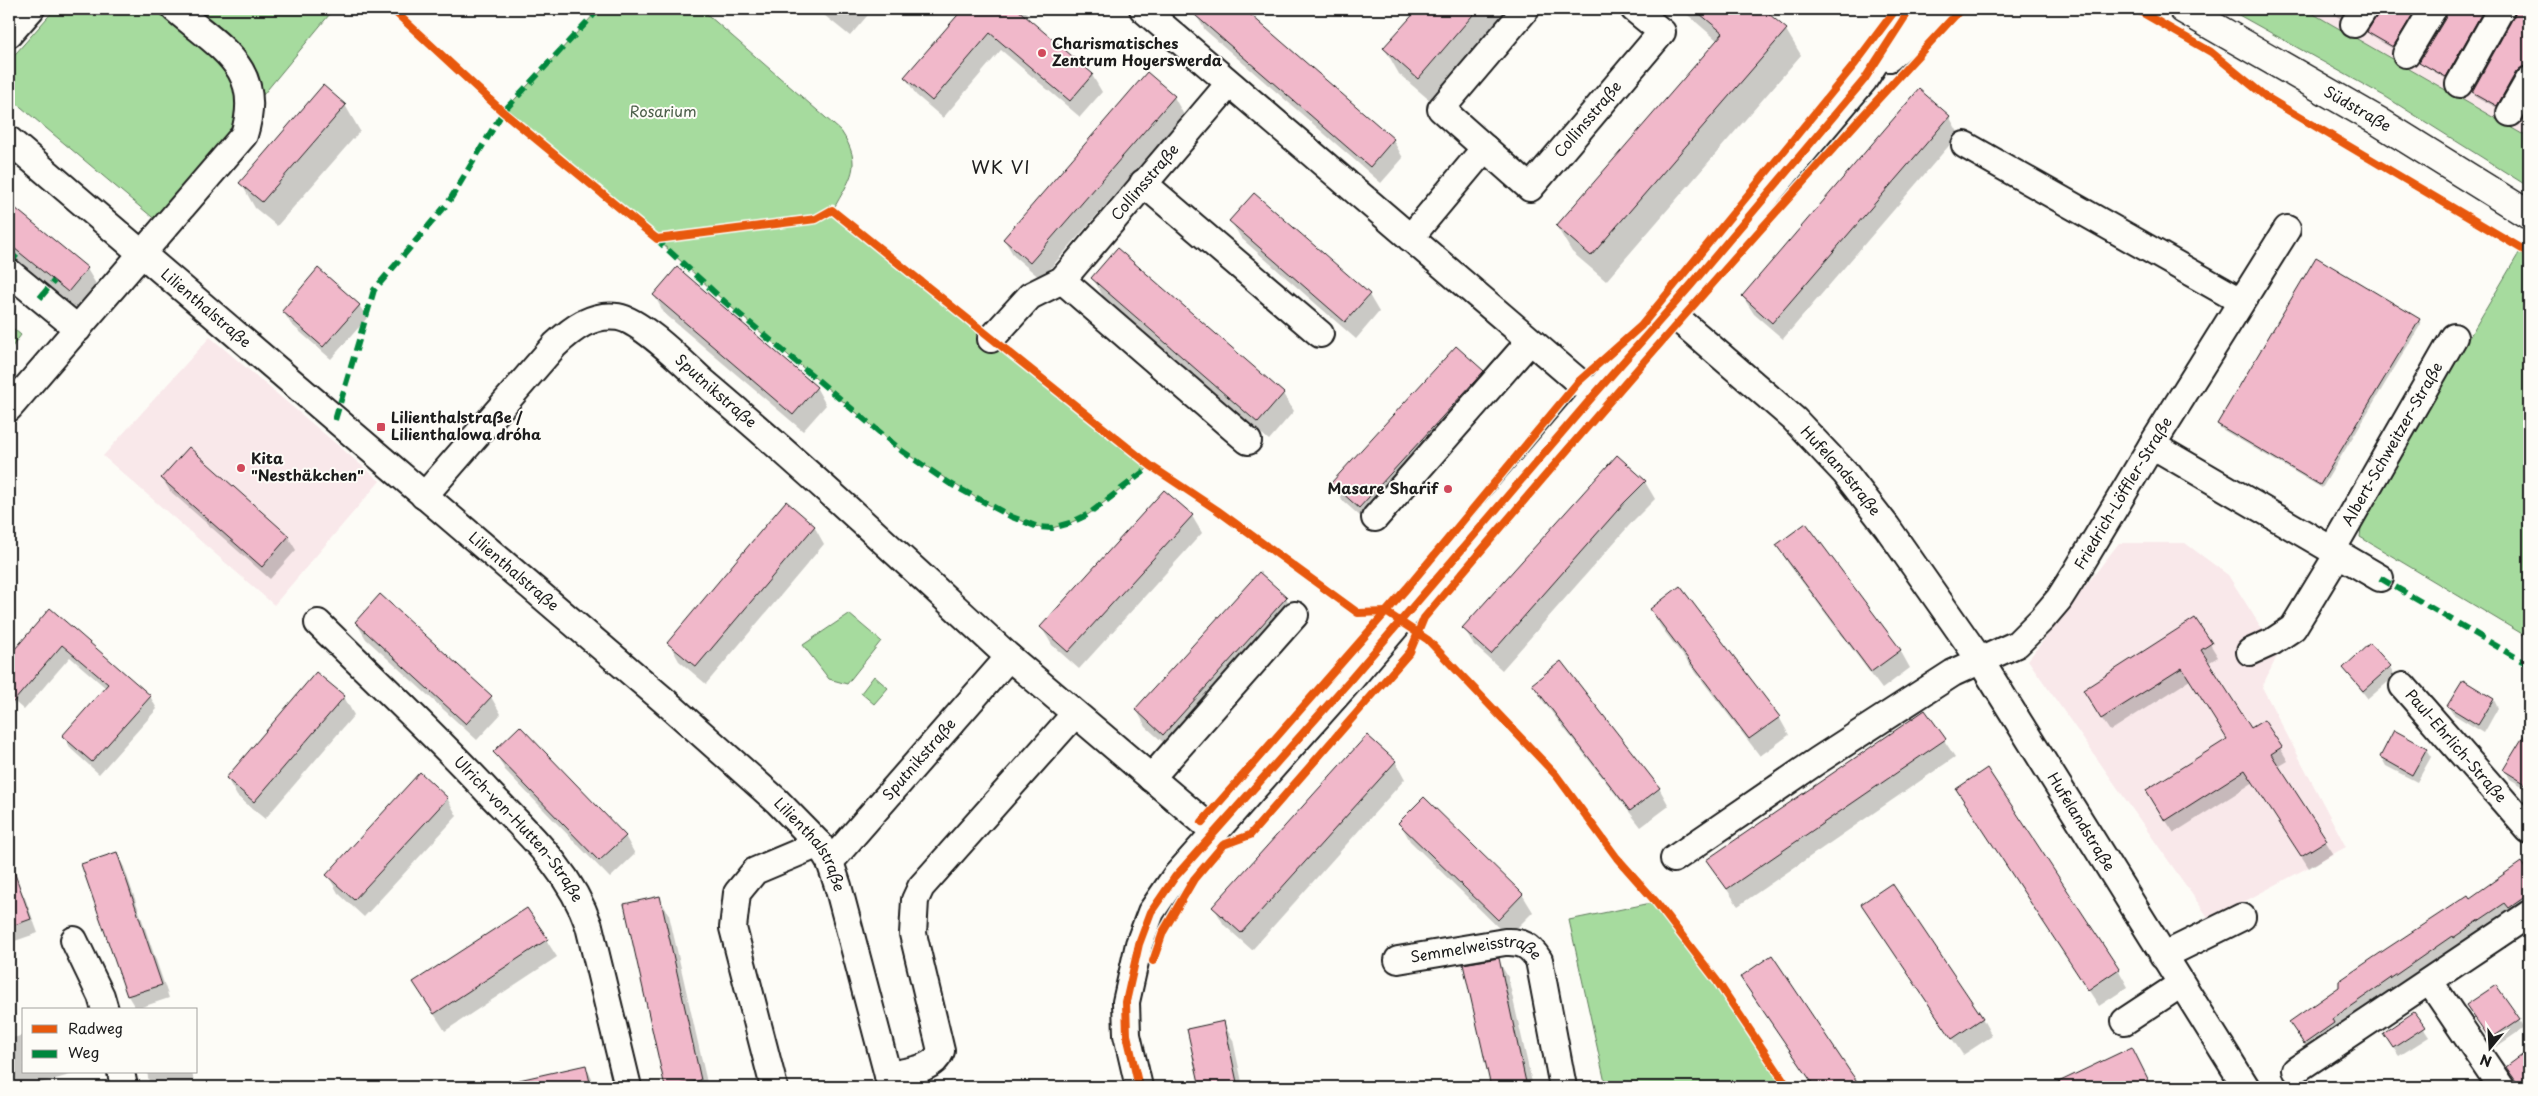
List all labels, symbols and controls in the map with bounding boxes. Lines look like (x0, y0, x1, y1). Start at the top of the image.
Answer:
place label: Charismatisches Zentrum Hoyerswerda (1052, 31, 1223, 71)
marker: Charismatisches Zentrum Hoyerswerda (1036, 47, 1048, 59)
street label: Collinsstraße (1547, 75, 1626, 162)
street label: Südstraße (2320, 79, 2396, 137)
park label: Rosarium (629, 99, 697, 122)
street label: Collinsstraße (1105, 138, 1183, 225)
district label: WK VI (971, 153, 1031, 180)
street label: Lilienthalstraße (157, 262, 257, 353)
street label: Sputnikstraße (671, 348, 762, 433)
street label: Albert-Schweitzer-Straße (2335, 357, 2448, 530)
place label: Lilienthalstraße / Lilienthalowa dróha (391, 405, 541, 445)
street label: Friedrich-Löffler-Straße (2067, 412, 2177, 573)
street label: Hufelandstraße (1796, 420, 1887, 520)
marker: Lilienthalstraße / Lilienthalowa dróha (375, 421, 387, 433)
place label: Kita "Nesthäkchen" (251, 446, 364, 486)
marker: Kita "Nesthäkchen" (235, 462, 247, 474)
place label: Masare Sharif (1328, 476, 1440, 499)
marker: Masare Sharif (1442, 483, 1454, 495)
street label: Lilienthalstraße (464, 525, 565, 616)
street label: Paul-Ehrlich-Straße (2401, 683, 2513, 807)
street label: Sputnikstraße (876, 712, 961, 805)
street label: Ulrich-von-Hutten-Straße (449, 750, 590, 906)
street label: Hufelandstraße (2043, 767, 2122, 875)
street label: Lilienthalstraße (769, 792, 852, 894)
text: Semmelweisstraße (1408, 929, 1548, 968)
street label: Semmelweisstraße (1403, 951, 1539, 973)
legend (22, 1008, 198, 1074)
text: Radweg (68, 1016, 123, 1039)
north arrow (2466, 1024, 2516, 1074)
text: Weg (68, 1040, 99, 1063)
text: N (2477, 1049, 2494, 1073)

